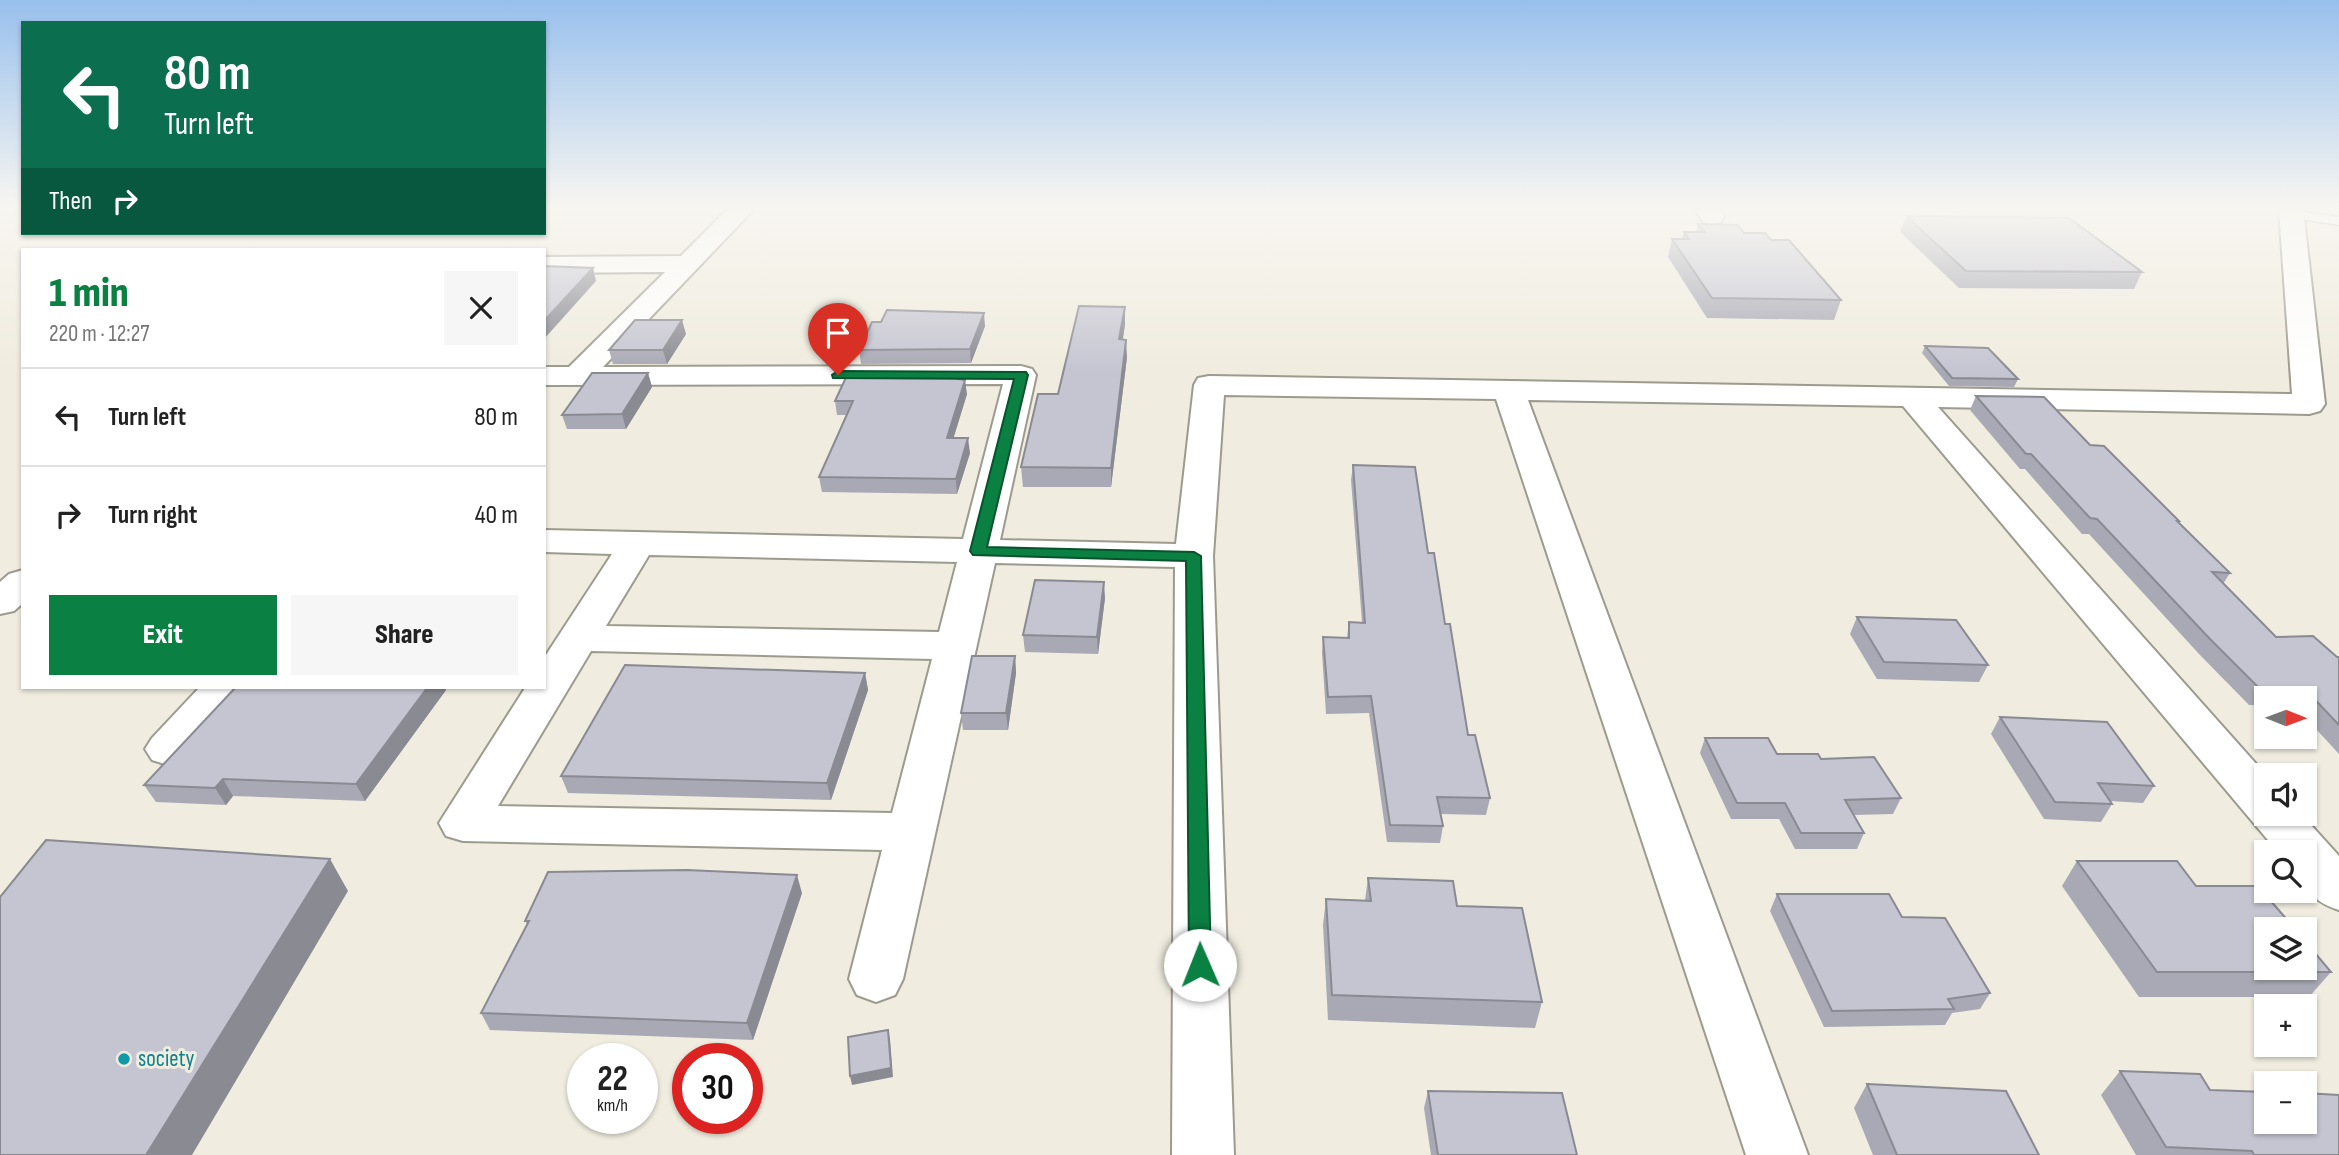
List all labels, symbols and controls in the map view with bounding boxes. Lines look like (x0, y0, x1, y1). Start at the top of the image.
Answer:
text: 80 m (164, 45, 251, 104)
icon: left (49, 49, 140, 140)
text: Turn left (164, 105, 254, 144)
icon: right (106, 182, 144, 220)
text: Then (49, 186, 92, 217)
text: 1 min (49, 268, 129, 319)
button: close (444, 271, 518, 345)
pin (808, 303, 868, 375)
icon: arrive (819, 314, 857, 352)
text: 220 m · 12:27 (49, 320, 149, 348)
icon: left (49, 398, 87, 436)
text: Turn left (108, 402, 186, 433)
text: 80 m (474, 402, 518, 433)
icon: right (49, 496, 87, 534)
text: Turn right (108, 500, 197, 531)
text: 40 m (475, 500, 518, 531)
button: Exit (49, 595, 277, 675)
button: Share (291, 595, 518, 675)
north arrow (2254, 686, 2317, 749)
map controls (2254, 686, 2317, 1134)
button: sound (2254, 763, 2317, 826)
button: search (2254, 840, 2317, 903)
button: layers (2254, 917, 2317, 980)
position arrow (1163, 928, 1237, 1002)
button: + (2254, 994, 2317, 1057)
speed limit sign: 30 (672, 1043, 763, 1134)
place label: society (138, 1045, 195, 1073)
marker: society (116, 1051, 132, 1067)
text: 22 (597, 1058, 628, 1101)
button: − (2254, 1071, 2317, 1134)
text: km/h (597, 1095, 628, 1116)

